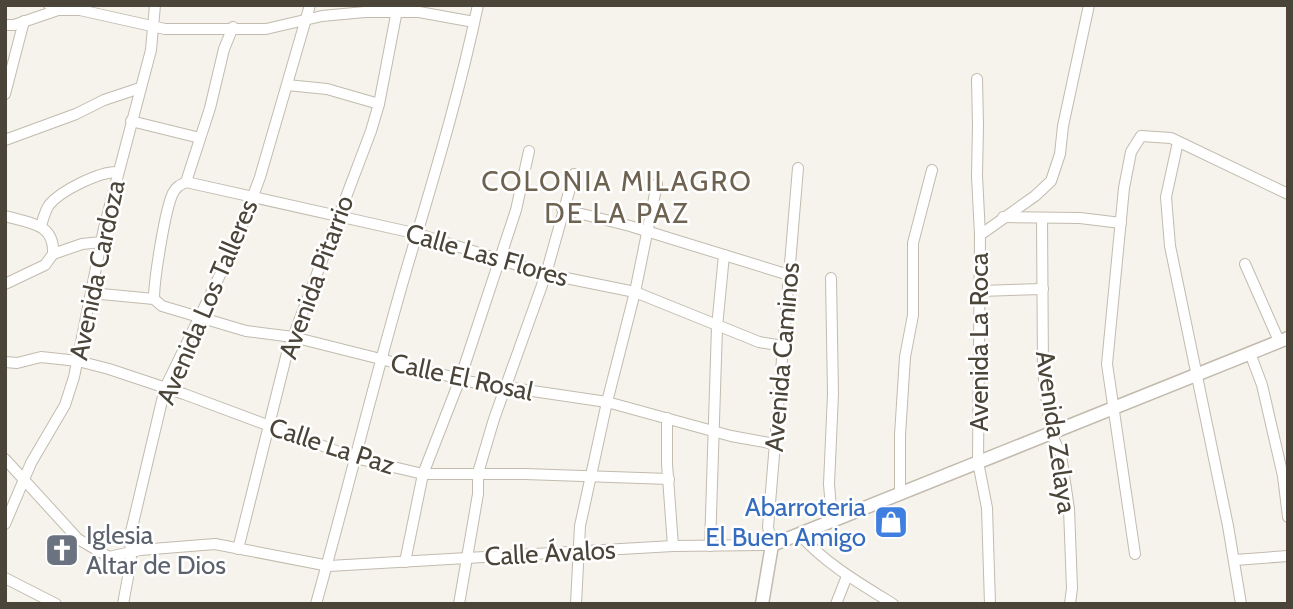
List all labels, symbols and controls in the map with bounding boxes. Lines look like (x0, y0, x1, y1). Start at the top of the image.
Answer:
district label: COLONIA MILAGRO DE LA PAZ (481, 164, 753, 230)
street label: Avenida Cardoza (62, 176, 132, 363)
street label: Avenida Pitarrio (272, 191, 360, 363)
street label: Avenida Los Talleres (149, 194, 265, 409)
street label: Calle Las Flores (402, 216, 572, 294)
street label: Avenida La Roca (963, 252, 995, 431)
street label: Avenida Caminos (758, 261, 806, 453)
street label: Calle El Rosal (388, 346, 536, 408)
street label: Avenida Zelaya (1029, 348, 1083, 516)
street label: Calle La Paz (265, 411, 399, 481)
place label: Abarroteria El Buen Amigo (705, 491, 867, 553)
shop icon: Abarroteria El Buen Amigo (872, 503, 910, 541)
place label: Iglesia Altar de Dios (86, 519, 226, 581)
church icon: Iglesia Altar de Dios (43, 531, 81, 569)
street label: Calle Ávalos (484, 534, 617, 572)

